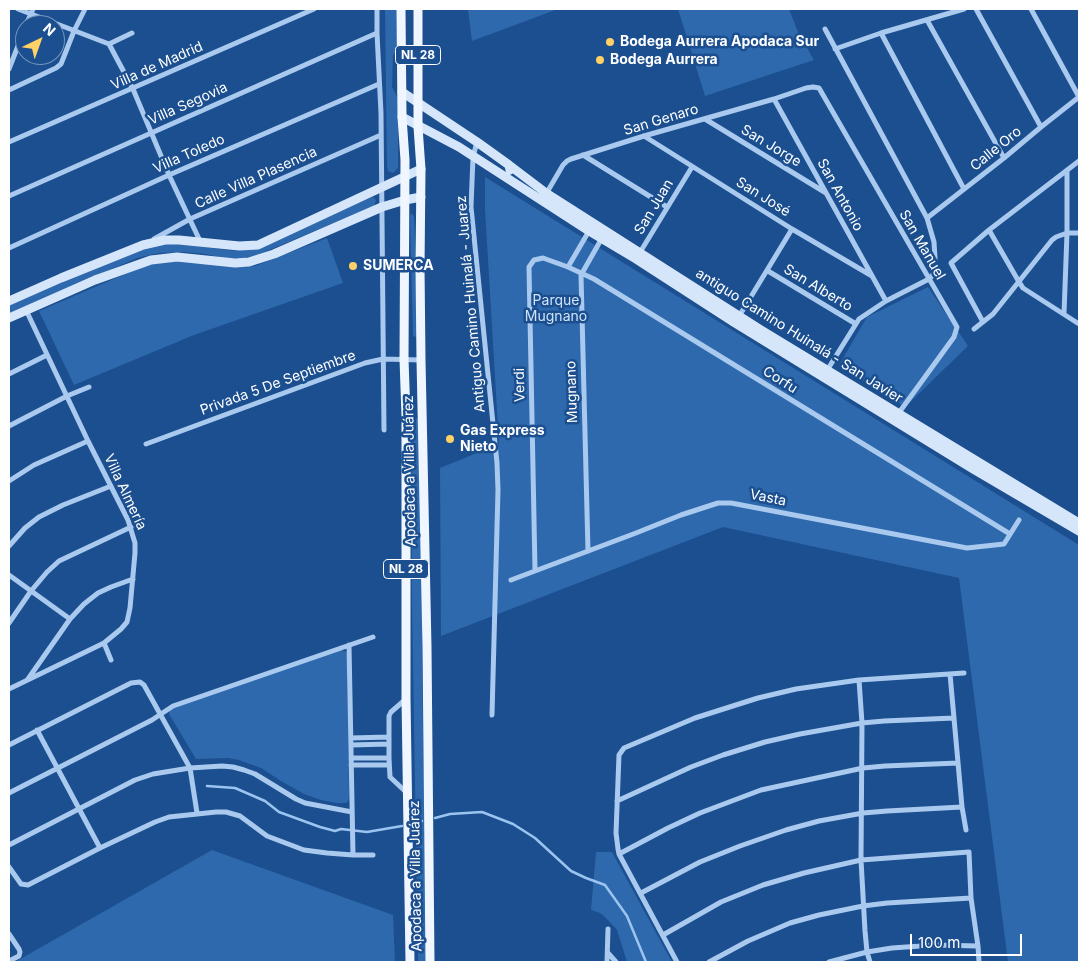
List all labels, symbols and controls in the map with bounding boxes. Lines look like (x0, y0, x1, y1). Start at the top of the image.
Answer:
north arrow (15, 15, 65, 65)
text: N (40, 19, 59, 39)
place label: Bodega Aurrera Apodaca Sur (620, 34, 819, 50)
marker: Bodega Aurrera Apodaca Sur (604, 36, 616, 48)
street label: Villa de Madrid (108, 38, 206, 94)
road number: NL 28 (396, 46, 440, 64)
place label: Bodega Aurrera (610, 52, 718, 68)
marker: Bodega Aurrera (594, 54, 606, 66)
street label: Villa Segovia (146, 79, 230, 129)
street label: San Genaro (622, 101, 700, 139)
street label: San Jorge (738, 121, 804, 171)
street label: Calle Oro (967, 123, 1025, 175)
street label: Villa Toledo (151, 131, 227, 177)
street label: Calle Villa Plasencia (192, 144, 320, 212)
street label: San Antonio (813, 156, 867, 234)
street label: San José (733, 174, 793, 220)
street label: San Juan (631, 176, 677, 238)
street label: Antiguo Camino Huinalá - Juarez (453, 195, 489, 413)
street label: San Manuel (895, 207, 949, 283)
place label: SUMERCA (363, 258, 434, 274)
marker: SUMERCA (347, 260, 359, 272)
street label: San Alberto (781, 261, 855, 315)
street label: antiguo Camino Huinalá - San Javier (692, 265, 906, 407)
park label: Parque Mugnano (525, 293, 587, 326)
street label: Privada 5 De Septiembre (198, 347, 358, 419)
street label: Mugnano (563, 361, 581, 423)
street label: Corfu (760, 363, 800, 397)
street label: Verdi (511, 368, 529, 402)
street label: Apodaca a Villa Juárez (400, 395, 420, 547)
place label: Gas Express Nieto (460, 423, 545, 456)
marker: Gas Express Nieto (444, 433, 456, 445)
street label: Villa Almería (100, 451, 150, 533)
street label: Vasta (748, 486, 788, 510)
road number: NL 28 (384, 560, 428, 578)
street label: Apodaca a Villa Juárez (406, 800, 426, 952)
scale bar (913, 924, 1026, 956)
text: 100 m (918, 933, 960, 952)

